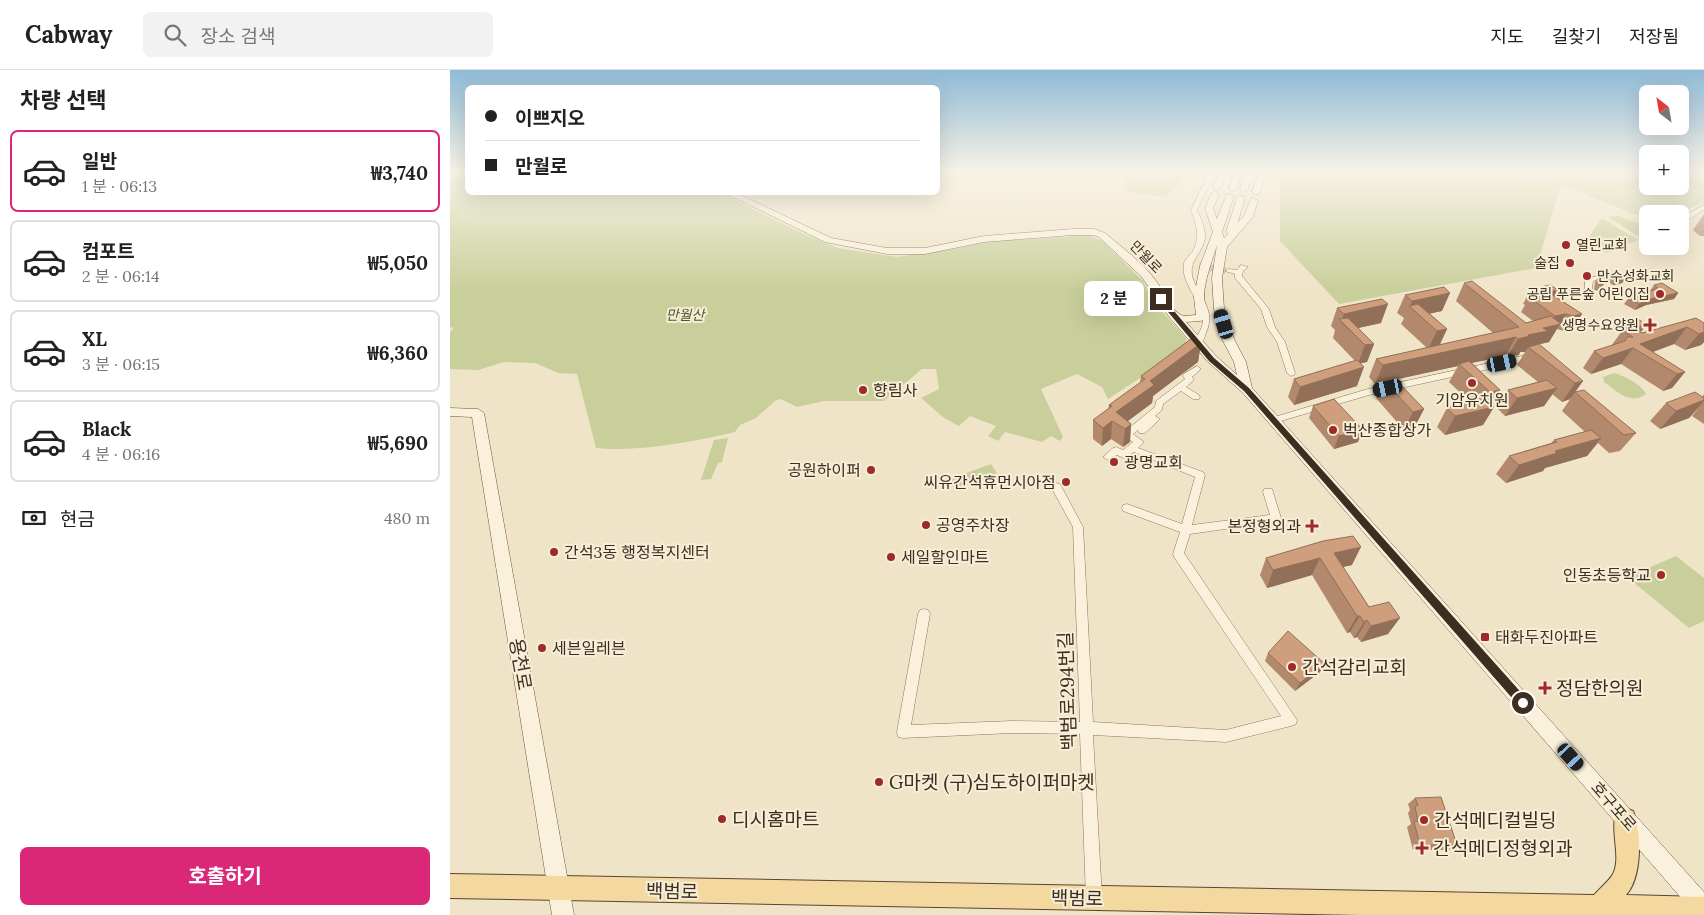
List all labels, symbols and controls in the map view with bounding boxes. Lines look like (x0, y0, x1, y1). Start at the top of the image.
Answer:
search box (143, 12, 493, 57)
text: Cabway (25, 19, 113, 50)
icon: search (161, 21, 189, 49)
text: 장소 검색 (201, 24, 275, 48)
text: 지도 (1491, 25, 1524, 48)
text: 길찾기 (1552, 25, 1601, 48)
text: 저장됨 (1629, 25, 1679, 48)
north arrow (1639, 85, 1689, 135)
map controls (1639, 85, 1689, 255)
text: 차량 선택 (20, 86, 107, 114)
text: 이쁘지오 (515, 106, 585, 130)
button: + (1639, 145, 1689, 195)
icon: car (22, 149, 67, 194)
text: 일반 (82, 149, 117, 173)
text: 만월로 (515, 154, 567, 178)
text: ₩3,740 (371, 161, 428, 185)
text: 1 분 · 06:13 (82, 176, 157, 196)
button: − (1639, 205, 1689, 255)
place label: 열린교회 (1576, 236, 1628, 254)
street label: 만월로 (1126, 237, 1166, 277)
icon: car (22, 239, 67, 284)
text: 컴포트 (82, 239, 134, 263)
marker: 열린교회 (1560, 239, 1572, 251)
text: ₩5,050 (368, 251, 428, 275)
place label: 술집 (1534, 254, 1560, 272)
marker: 술집 (1564, 257, 1576, 269)
text: 2 분 · 06:14 (82, 266, 160, 286)
place label: 만수성화교회 (1597, 267, 1674, 285)
marker: 만수성화교회 (1581, 270, 1593, 282)
callout: 2 분 (1084, 282, 1144, 316)
place label: 공립 푸른숲 어린이집 (1527, 285, 1650, 303)
text: 2 분 (1100, 288, 1128, 308)
route end (1150, 288, 1172, 310)
marker: 공립 푸른숲 어린이집 (1654, 288, 1666, 300)
park label: 만월산 (666, 306, 706, 324)
car (1212, 307, 1235, 341)
place label: 생명수요양원 (1562, 316, 1639, 334)
marker: 생명수요양원 (1643, 318, 1657, 332)
text: XL (82, 327, 107, 351)
icon: car (22, 329, 67, 374)
text: ₩6,360 (367, 341, 428, 365)
car (1485, 353, 1518, 373)
text: 3 분 · 06:15 (82, 354, 160, 374)
marker: 기암유치원 (1466, 377, 1478, 389)
car (1371, 378, 1404, 398)
place label: 향림사 (873, 380, 917, 400)
marker: 향림사 (857, 384, 869, 396)
place label: 기암유치원 (1435, 390, 1509, 410)
text: Black (82, 417, 131, 441)
icon: car (22, 419, 67, 464)
place label: 벅산종합상가 (1343, 420, 1432, 440)
marker: 벅산종합상가 (1327, 424, 1339, 436)
text: ₩5,690 (368, 431, 428, 455)
text: 4 분 · 06:16 (82, 444, 160, 464)
place label: 광명교회 (1124, 452, 1183, 472)
marker: 광명교회 (1108, 456, 1120, 468)
place label: 공원하이퍼 (787, 460, 861, 480)
marker: 공원하이퍼 (865, 464, 877, 476)
place label: 씨유간석휴먼시아점 (924, 472, 1056, 492)
marker: 씨유간석휴먼시아점 (1060, 476, 1072, 488)
icon: cash (20, 504, 48, 532)
text: 현금 (60, 507, 95, 531)
text: 480 m (384, 508, 430, 528)
place label: 공영주차장 (936, 515, 1010, 535)
place label: 본정형외과 (1227, 516, 1301, 536)
marker: 공영주차장 (920, 519, 932, 531)
marker: 본정형외과 (1305, 519, 1319, 533)
place label: 간석3동 행정복지센터 (564, 542, 710, 562)
marker: 간석3동 행정복지센터 (548, 546, 560, 558)
place label: 세일할인마트 (901, 547, 989, 567)
marker: 세일할인마트 (885, 551, 897, 563)
place label: 인동초등학교 (1563, 565, 1651, 585)
marker: 인동초등학교 (1655, 569, 1667, 581)
place label: 태화두진아파트 (1495, 627, 1598, 647)
street label: 백범로294번길 (1053, 631, 1081, 751)
marker: 태화두진아파트 (1479, 631, 1491, 643)
street label: 용천로 (505, 636, 537, 692)
place label: 세븐일레븐 (552, 638, 626, 658)
marker: 세븐일레븐 (536, 642, 548, 654)
place label: 간석감리교회 (1302, 655, 1407, 679)
marker: 간석감리교회 (1286, 661, 1298, 673)
place label: 정담한의원 (1556, 676, 1643, 700)
marker: 정담한의원 (1538, 681, 1552, 695)
route start (1512, 692, 1534, 714)
car (1555, 741, 1586, 773)
place label: G마켓 (구)심도하이퍼마켓 (889, 770, 1095, 795)
marker: G마켓 (구)심도하이퍼마켓 (873, 776, 885, 788)
street label: 호구포로 (1587, 777, 1641, 835)
place label: 디시홈마트 (732, 807, 819, 831)
place label: 간석메디컬빌딩 (1434, 808, 1556, 832)
marker: 디시홈마트 (716, 813, 728, 825)
marker: 간석메디컬빌딩 (1418, 814, 1430, 826)
place label: 간석메디정형외과 (1433, 836, 1573, 860)
marker: 간석메디정형외과 (1415, 841, 1429, 855)
button: 호출하기 (20, 847, 430, 905)
street label: 백범로 (646, 879, 698, 903)
street label: 백범로 (1051, 886, 1103, 910)

